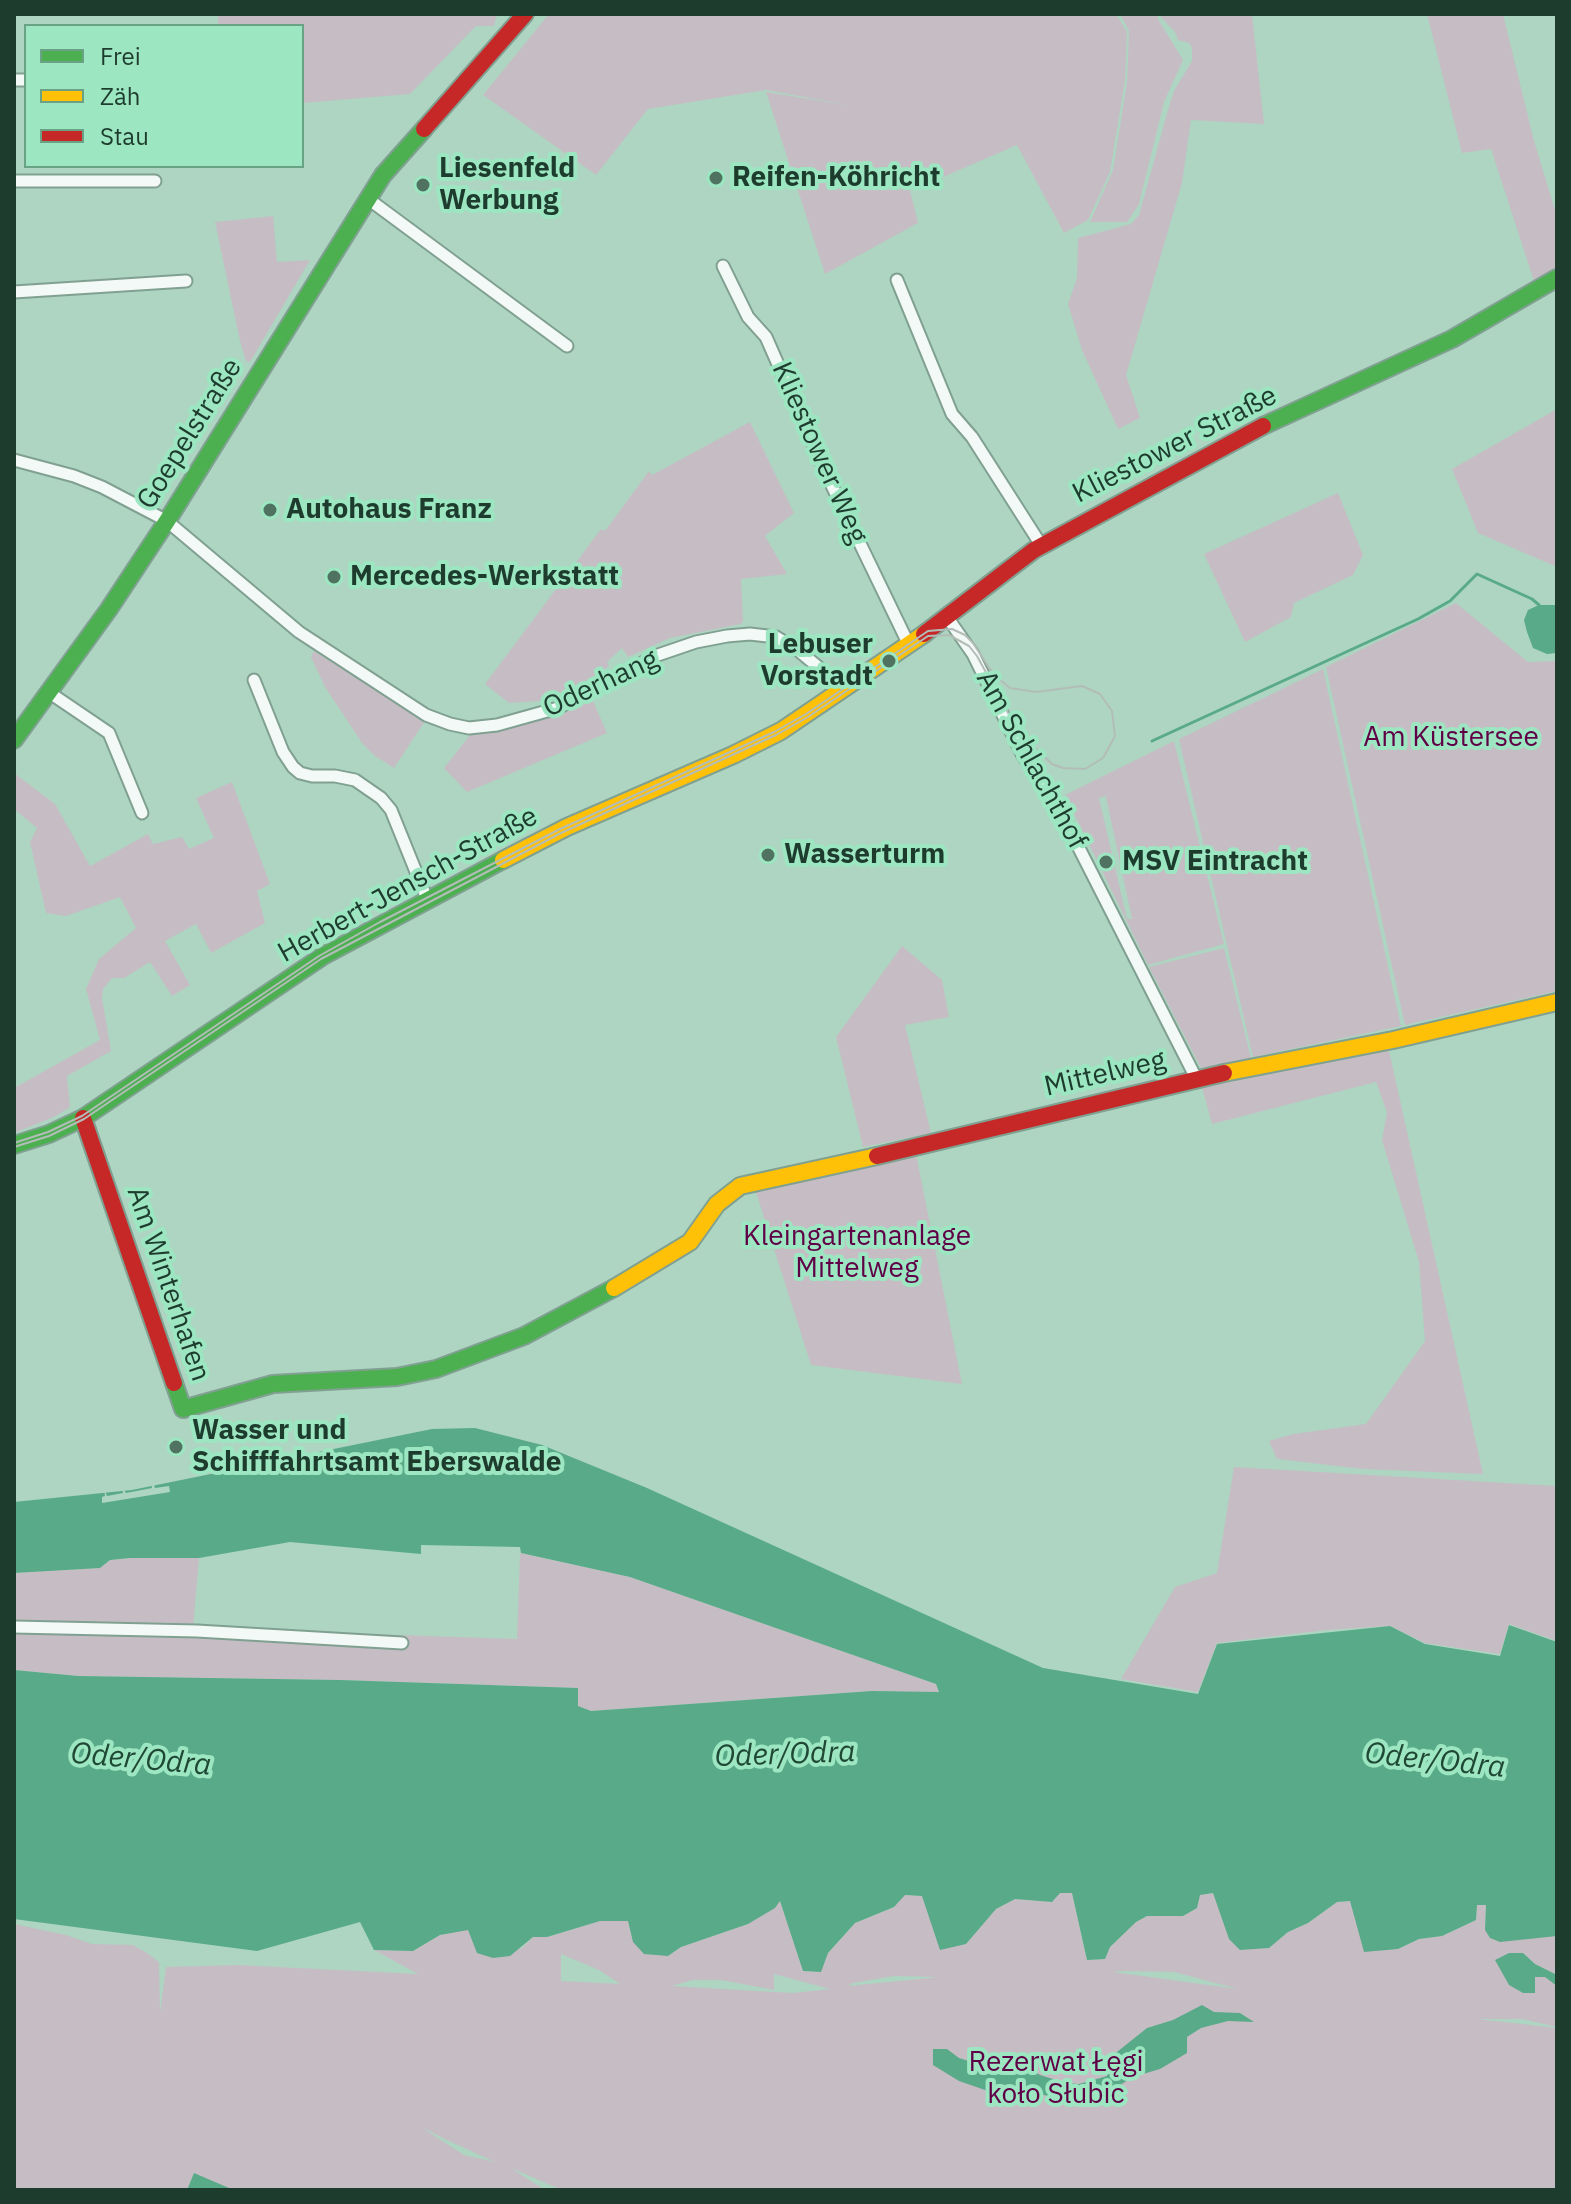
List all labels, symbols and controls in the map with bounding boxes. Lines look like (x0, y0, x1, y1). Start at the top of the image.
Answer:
legend (24, 24, 304, 168)
text: Frei (100, 40, 141, 72)
text: Zäh (100, 80, 140, 112)
text: Stau (100, 120, 149, 152)
place label: Liesenfeld Werbung (439, 152, 575, 218)
place label: Reifen-Köhricht (732, 161, 940, 195)
marker: Reifen-Köhricht (707, 169, 725, 187)
marker: Liesenfeld Werbung (414, 176, 432, 194)
street label: Goepelstraße (130, 352, 250, 516)
street label: Kliestower Weg (764, 357, 874, 549)
street label: Kliestower Straße (1067, 379, 1283, 511)
place label: Autohaus Franz (286, 493, 492, 527)
marker: Autohaus Franz (261, 501, 279, 519)
place label: Mercedes-Werkstatt (350, 560, 619, 594)
marker: Mercedes-Werkstatt (325, 568, 343, 586)
place label: Lebuser Vorstadt (760, 628, 873, 694)
street label: Oderhang (538, 643, 664, 725)
marker: Lebuser Vorstadt (880, 652, 898, 670)
street label: Am Schlachthof (968, 665, 1094, 855)
park label: Am Küstersee (1363, 721, 1539, 755)
street label: Herbert-Jensch-Straße (272, 800, 544, 970)
place label: Wasserturm (784, 838, 945, 872)
place label: MSV Eintracht (1122, 845, 1308, 879)
marker: Wasserturm (759, 846, 777, 864)
marker: MSV Eintracht (1097, 853, 1115, 871)
street label: Mittelweg (1041, 1044, 1169, 1104)
street label: Am Winterhafen (119, 1182, 217, 1386)
park label: Kleingartenanlage Mittelweg (743, 1220, 971, 1286)
place label: Wasser und Schifffahrtsamt Eberswalde (192, 1414, 562, 1480)
marker: Wasser und Schifffahrtsamt Eberswalde (167, 1438, 185, 1456)
water label: Oder/Odra (714, 1735, 856, 1775)
water label: Oder/Odra (69, 1736, 213, 1784)
water label: Oder/Odra (1363, 1736, 1507, 1786)
park label: Rezerwat Łęgi koło Słubic (969, 2046, 1143, 2112)

